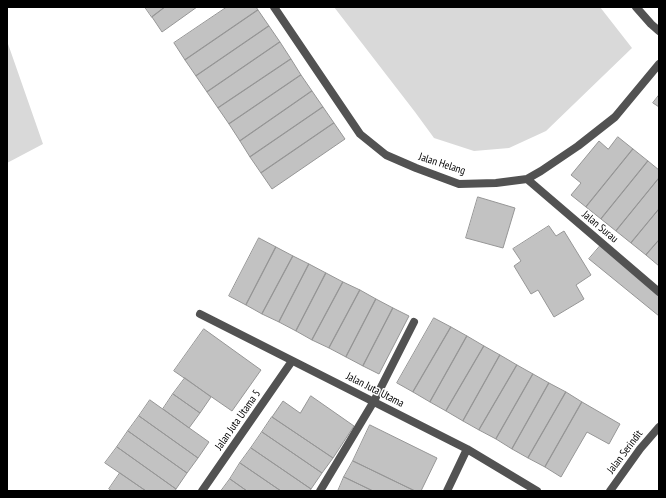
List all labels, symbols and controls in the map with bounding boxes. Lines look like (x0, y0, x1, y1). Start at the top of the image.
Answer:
street label: Jalan Helang (417, 150, 467, 178)
street label: Jalan Surau (579, 208, 621, 246)
street label: Jalan Juta Utama (344, 370, 406, 410)
street label: Jalan Juta Utama 5 (212, 387, 264, 453)
street label: Jalan Serindit (604, 428, 646, 476)

